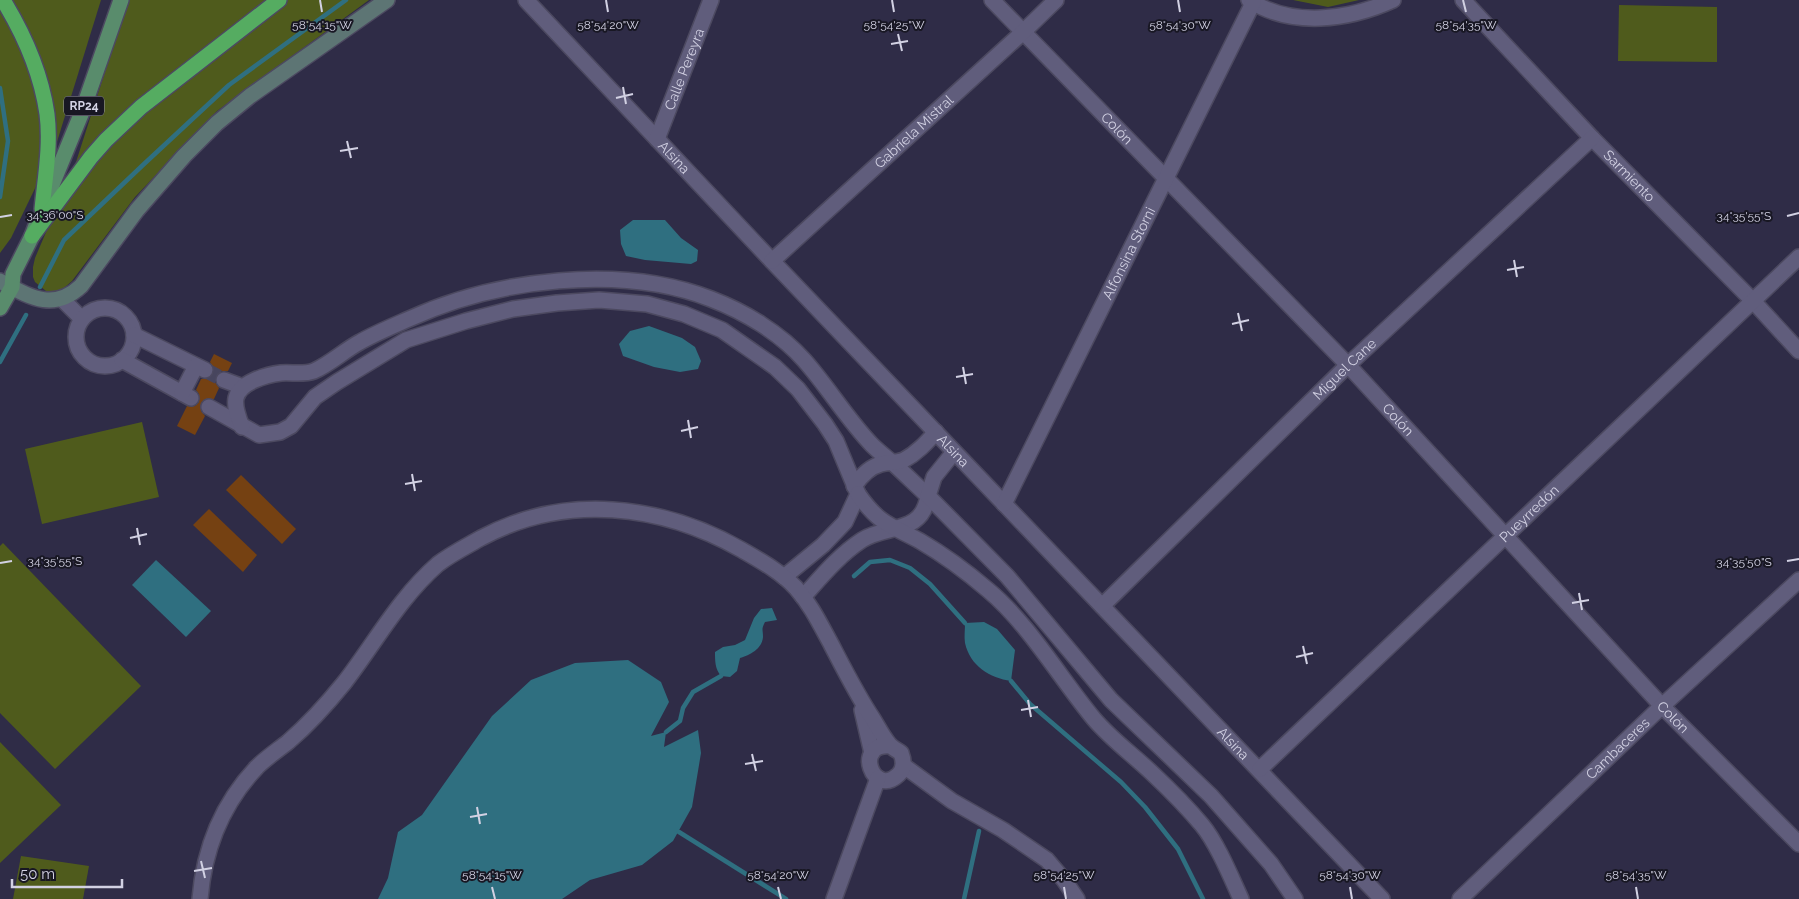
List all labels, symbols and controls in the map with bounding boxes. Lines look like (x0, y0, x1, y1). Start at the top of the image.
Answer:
text: 58°54'15"W (292, 18, 352, 32)
text: 58°54'20"W (577, 18, 639, 32)
text: 58°54'25"W (864, 18, 925, 32)
text: 58°54'30"W (1149, 18, 1211, 32)
text: 58°54'35"W (1436, 18, 1497, 32)
street label: Calle Pereyra (661, 26, 707, 112)
street label: Gabriela Mistral (871, 92, 957, 171)
road number: RP24 (64, 96, 104, 115)
street label: Colón (1098, 109, 1136, 147)
street label: Alsina (655, 138, 693, 177)
street label: Sarmiento (1600, 147, 1658, 205)
street label: Alfonsina Storni (1099, 205, 1158, 302)
text: 34°36'00"S (26, 208, 84, 222)
text: 34°35'55"S (1717, 209, 1771, 223)
street label: Miguel Cane (1310, 335, 1379, 403)
street label: Colón (1379, 400, 1417, 439)
street label: Alsina (934, 431, 973, 470)
street label: Pueyrredón (1496, 482, 1562, 545)
text: 34°35'55"S (28, 554, 82, 568)
text: 34°35'50"S (1716, 555, 1772, 569)
street label: Colón (1654, 698, 1692, 736)
street label: Cambaceres (1582, 714, 1653, 782)
street label: Alsina (1214, 724, 1252, 763)
scale bar (12, 856, 122, 888)
text: 50 m (20, 865, 55, 883)
text: 58°54'15"W (462, 868, 522, 882)
text: 58°54'20"W (747, 868, 809, 882)
text: 58°54'25"W (1034, 868, 1095, 882)
text: 58°54'30"W (1319, 868, 1381, 882)
text: 58°54'35"W (1606, 868, 1667, 882)

